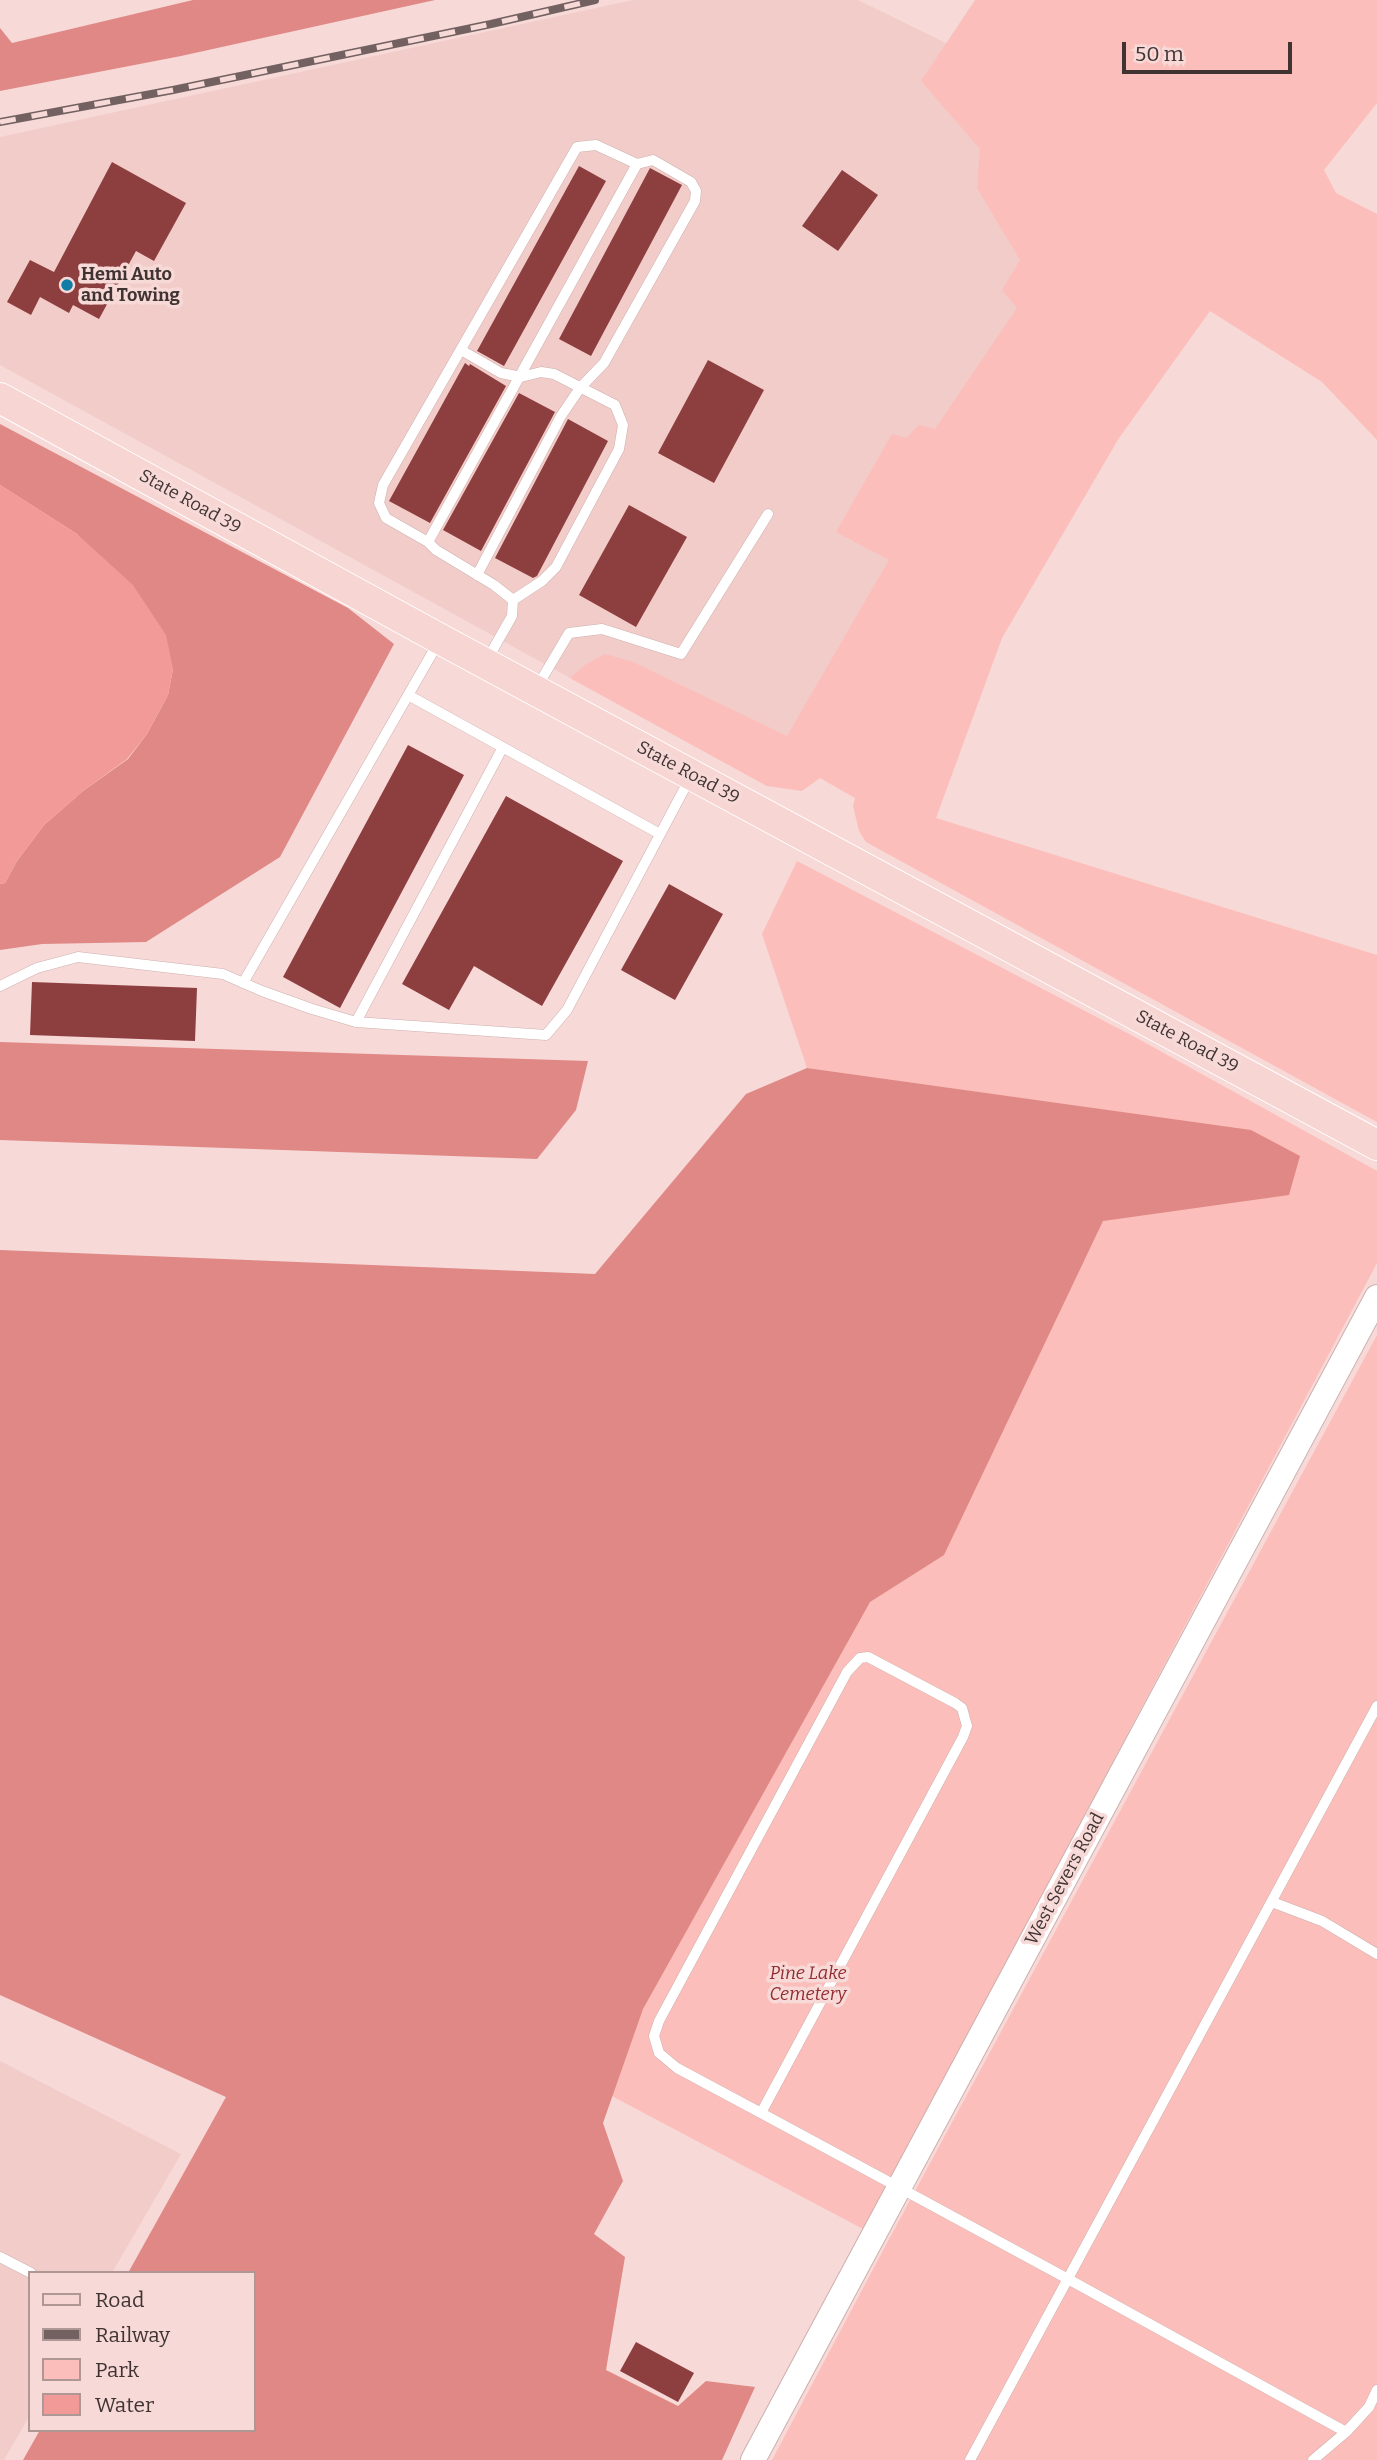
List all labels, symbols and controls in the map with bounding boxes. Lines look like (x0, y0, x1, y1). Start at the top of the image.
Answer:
scale bar (1125, 28, 1295, 72)
text: 50 m (1135, 41, 1184, 67)
place label: Hemi Auto and Towing (81, 264, 180, 306)
marker: Hemi Auto and Towing (59, 277, 75, 293)
street label: State Road 39 (135, 465, 245, 539)
street label: State Road 39 (633, 737, 743, 809)
street label: State Road 39 (1132, 1006, 1242, 1078)
street label: West Severs Road (1021, 1809, 1109, 1949)
park label: Pine Lake Cemetery (770, 1963, 846, 2006)
legend (28, 2271, 256, 2432)
text: Road (95, 2287, 144, 2313)
text: Railway (95, 2322, 170, 2348)
text: Park (95, 2357, 139, 2383)
text: Water (95, 2392, 154, 2418)

